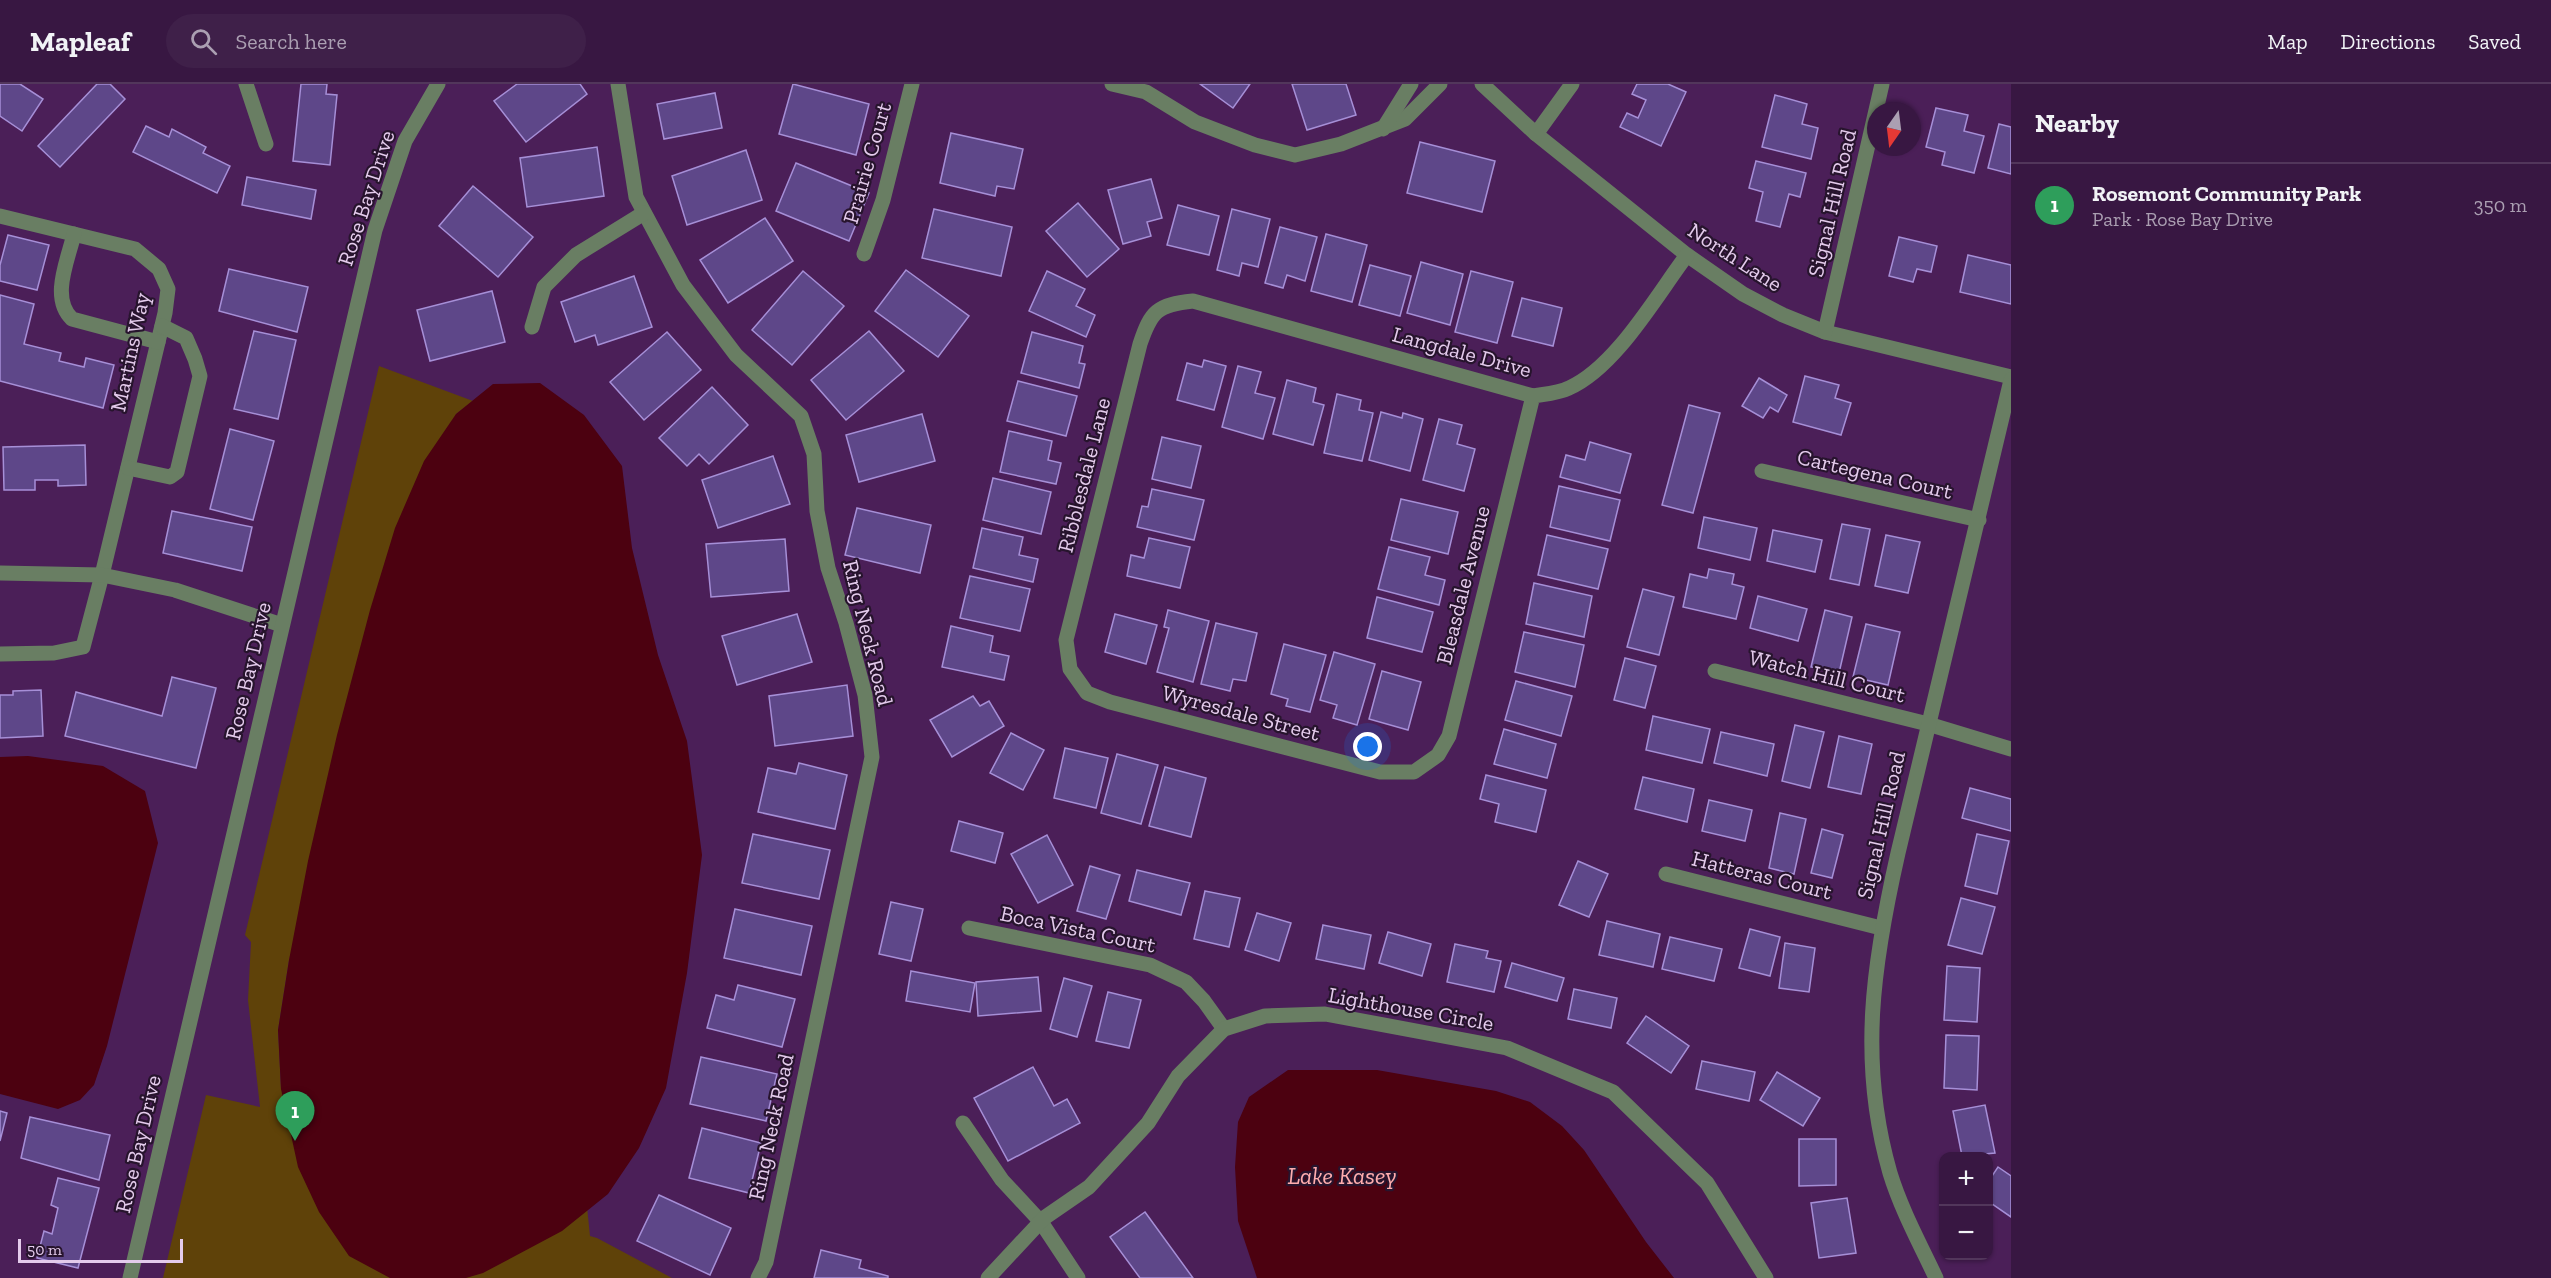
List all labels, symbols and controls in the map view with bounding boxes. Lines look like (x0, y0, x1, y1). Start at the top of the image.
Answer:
search box (166, 14, 586, 68)
text: Mapleaf (30, 25, 130, 58)
icon: search (187, 25, 220, 58)
text: Search here (235, 28, 347, 55)
text: Map (2268, 29, 2308, 54)
text: Directions (2341, 29, 2435, 54)
text: Saved (2468, 29, 2521, 54)
street label: Prairie Court (837, 99, 897, 227)
north arrow (1867, 102, 1921, 156)
text: Nearby (2035, 107, 2119, 139)
street label: Signal Hill Road (1802, 126, 1862, 280)
street label: Rose Bay Drive (331, 127, 401, 269)
text: Rosemont Community Park (2092, 180, 2361, 207)
text: 1 (2050, 193, 2059, 217)
text: 350 m (2474, 193, 2527, 217)
text: Park · Rose Bay Drive (2092, 207, 2273, 231)
street label: North Lane (1683, 217, 1787, 297)
street label: Martins Way (104, 289, 156, 414)
street label: Langdale Drive (1389, 320, 1535, 384)
street label: Ribblesdale Lane (1052, 395, 1116, 555)
street label: Cartegena Court (1795, 443, 1956, 505)
street label: Bleasdale Avenue (1430, 503, 1496, 667)
street label: Ring Neck Road (837, 557, 899, 709)
street label: Rose Bay Drive (219, 600, 277, 742)
street label: Watch Hill Court (1746, 644, 1909, 709)
street label: Wyresdale Street (1159, 679, 1324, 747)
your location (1353, 732, 1382, 761)
street label: Signal Hill Road (1851, 748, 1911, 902)
street label: Hatteras Court (1689, 845, 1836, 906)
street label: Boca Vista Court (998, 899, 1159, 959)
street label: Lighthouse Circle (1326, 981, 1496, 1037)
street label: Ring Neck Road (742, 1051, 800, 1203)
street label: Rose Bay Drive (109, 1073, 167, 1215)
pin: 1 (276, 1092, 314, 1141)
map controls (1939, 1152, 1993, 1260)
button: + (1939, 1152, 1993, 1206)
water label: Lake Kasey (1287, 1161, 1397, 1190)
button: − (1939, 1206, 1993, 1260)
scale bar (18, 1236, 183, 1264)
text: 50 m (27, 1240, 62, 1259)

